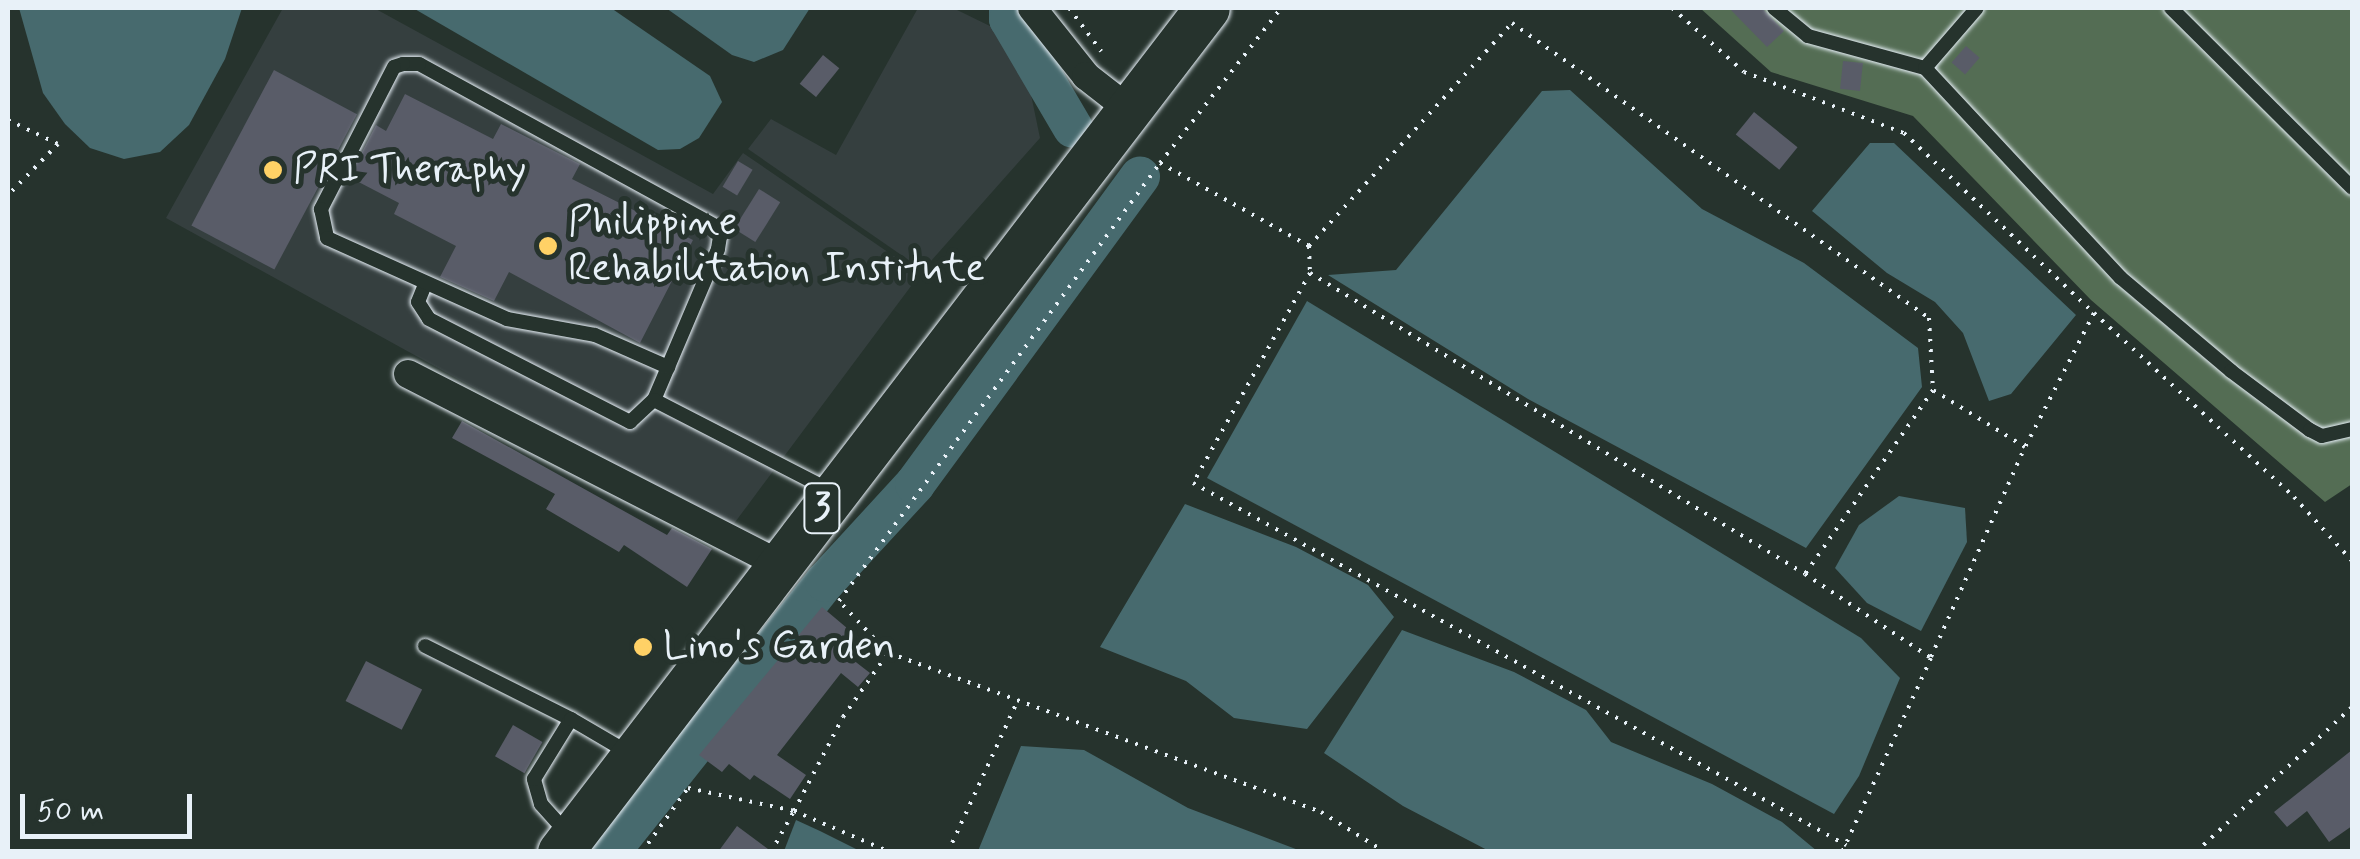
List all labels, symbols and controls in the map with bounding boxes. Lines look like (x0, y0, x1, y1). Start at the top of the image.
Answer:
place label: PRI Theraphy (293, 146, 524, 194)
marker: PRI Theraphy (262, 159, 284, 181)
place label: Philippine Rehabilitation Institute (568, 199, 980, 293)
marker: Philippine Rehabilitation Institute (537, 235, 559, 257)
road number: 3 (802, 475, 842, 541)
place label: Lino's Garden (663, 623, 892, 671)
marker: Lino's Garden (632, 636, 654, 658)
scale bar (25, 774, 198, 836)
text: 50 m (37, 792, 104, 831)

